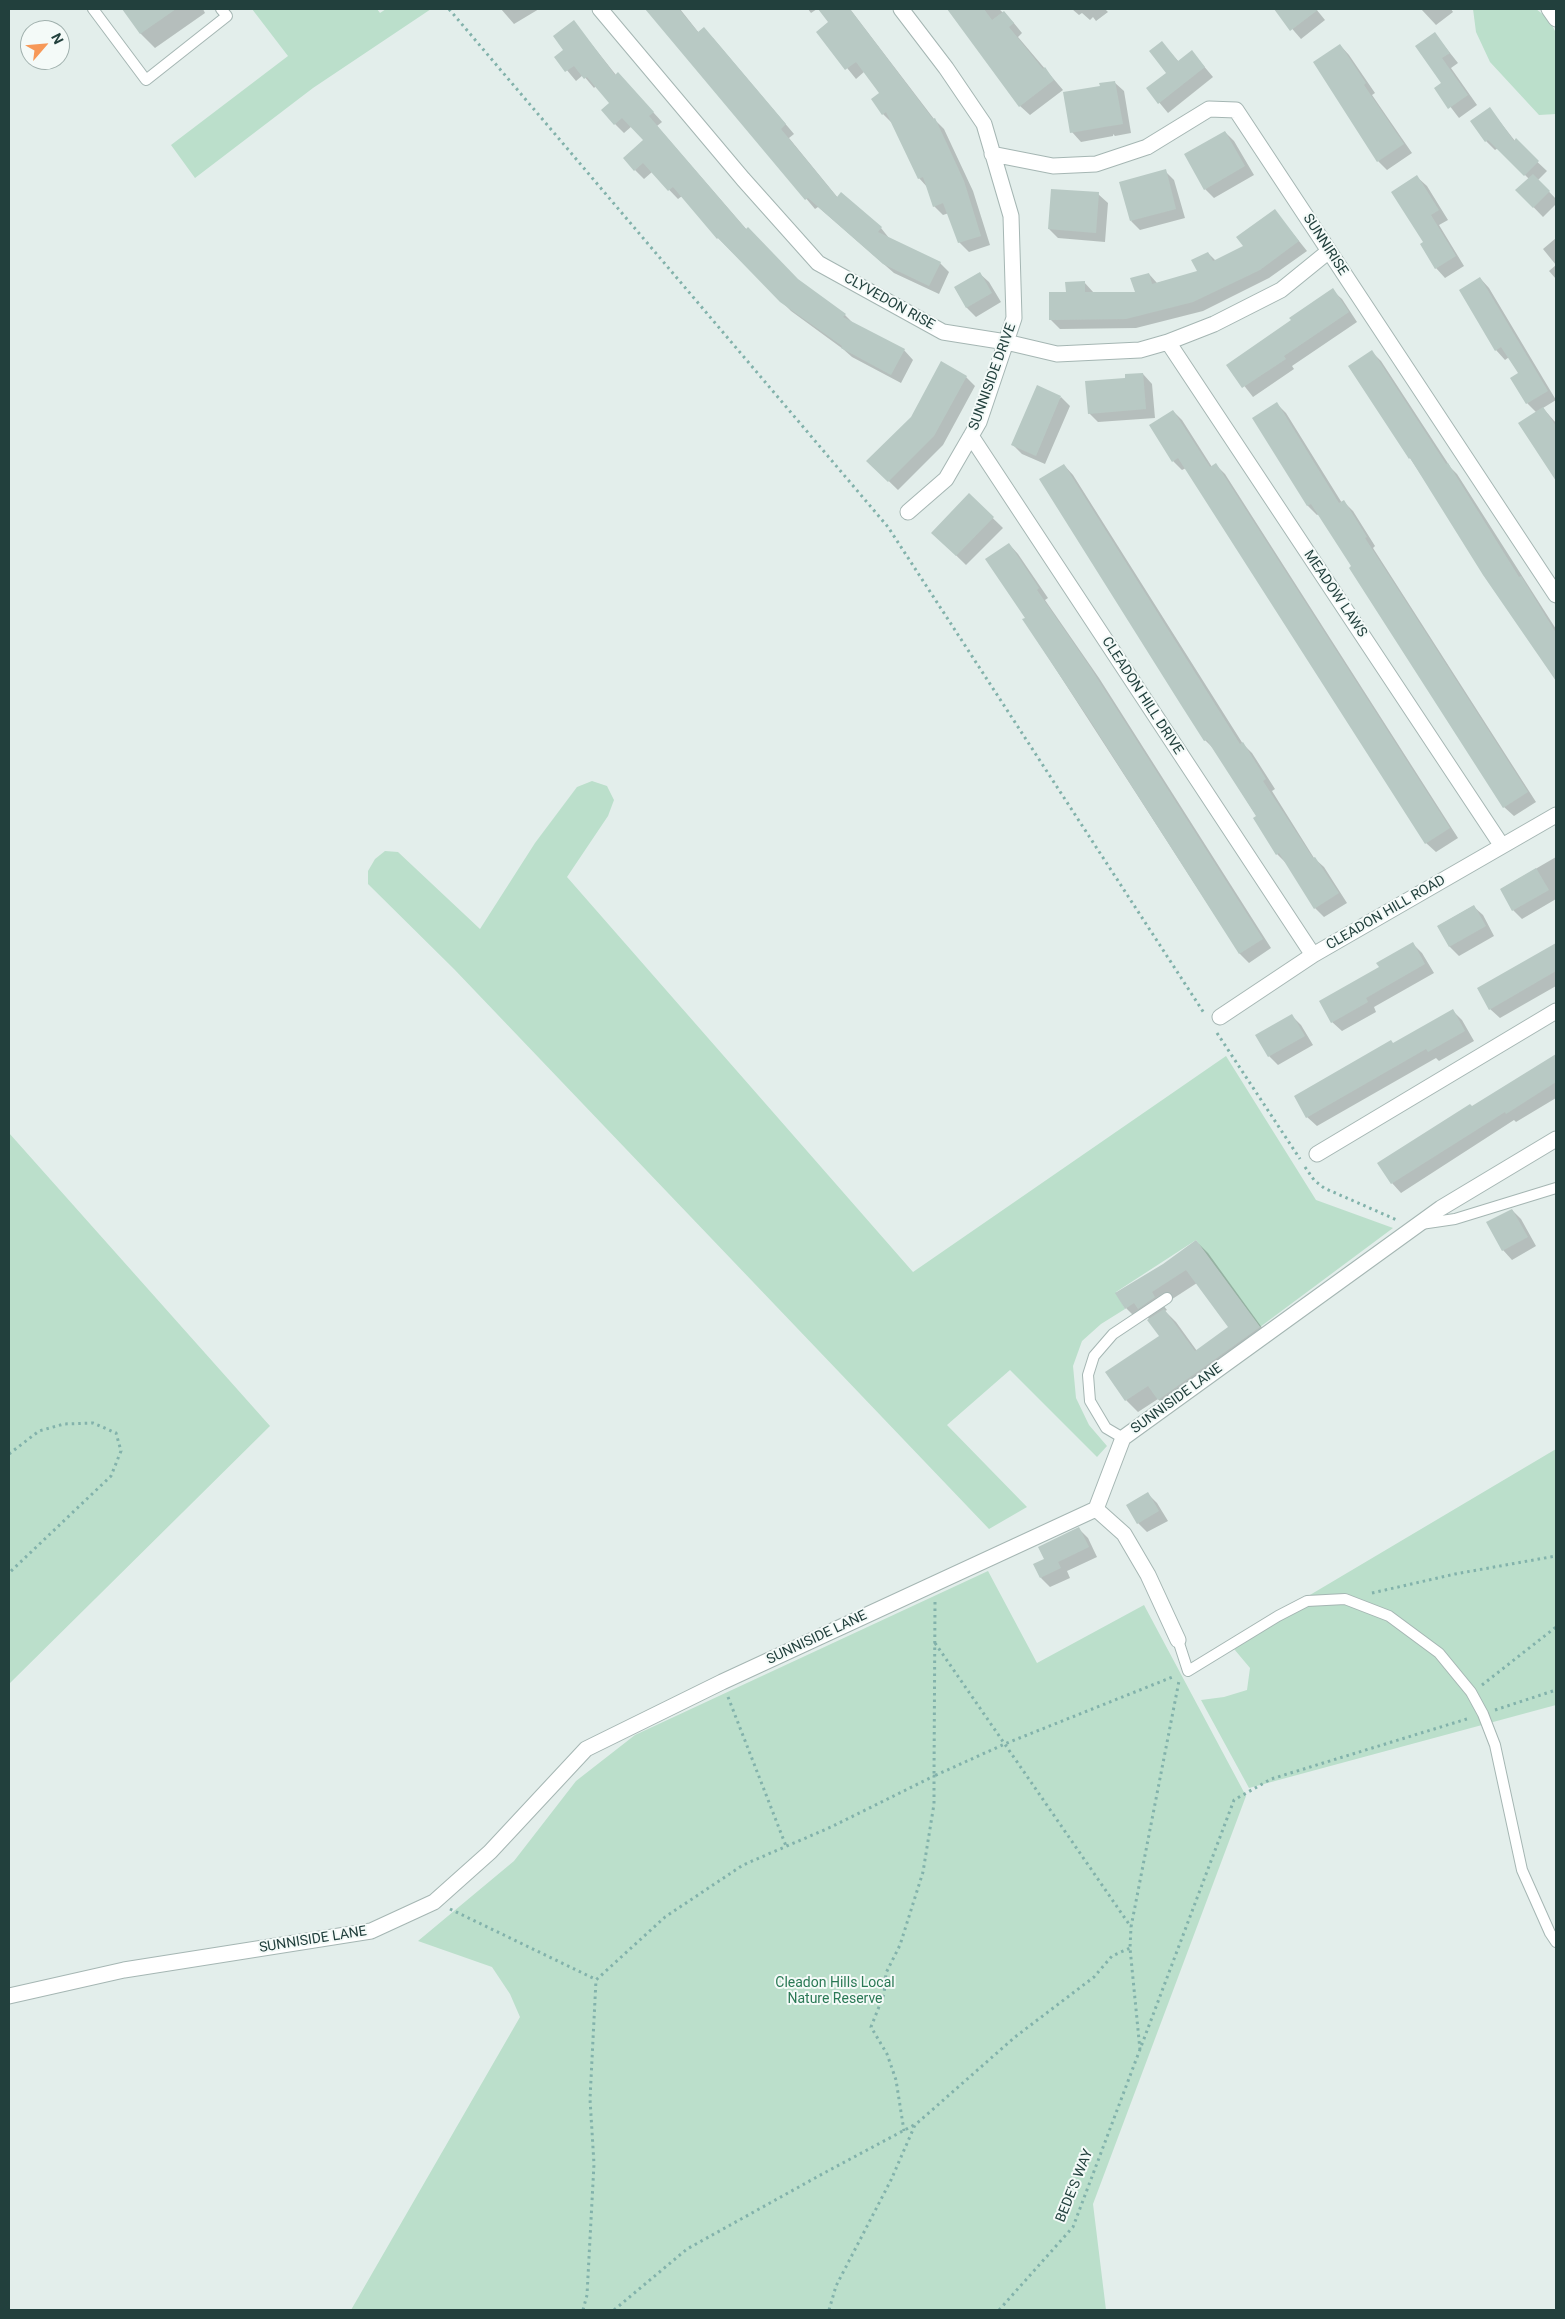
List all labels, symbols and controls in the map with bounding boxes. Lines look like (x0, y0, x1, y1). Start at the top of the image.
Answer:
north arrow (20, 20, 70, 70)
text: N (48, 31, 67, 47)
street label: SUNNIRISE (1299, 211, 1351, 279)
street label: CLYVEDON RISE (841, 270, 937, 334)
street label: SUNNISIDE DRIVE (966, 321, 1020, 433)
street label: MEADOW LAWS (1300, 547, 1370, 641)
street label: CLEADON HILL DRIVE (1098, 634, 1186, 758)
street label: CLEADON HILL ROAD (1323, 872, 1449, 954)
street label: SUNNISIDE LANE (1128, 1360, 1226, 1438)
street label: SUNNISIDE LANE (764, 1607, 870, 1669)
street label: SUNNISIDE LANE (258, 1923, 368, 1957)
park label: Cleadon Hills Local Nature Reserve (775, 1975, 895, 2008)
street label: BEDE'S WAY (1053, 2147, 1097, 2225)

